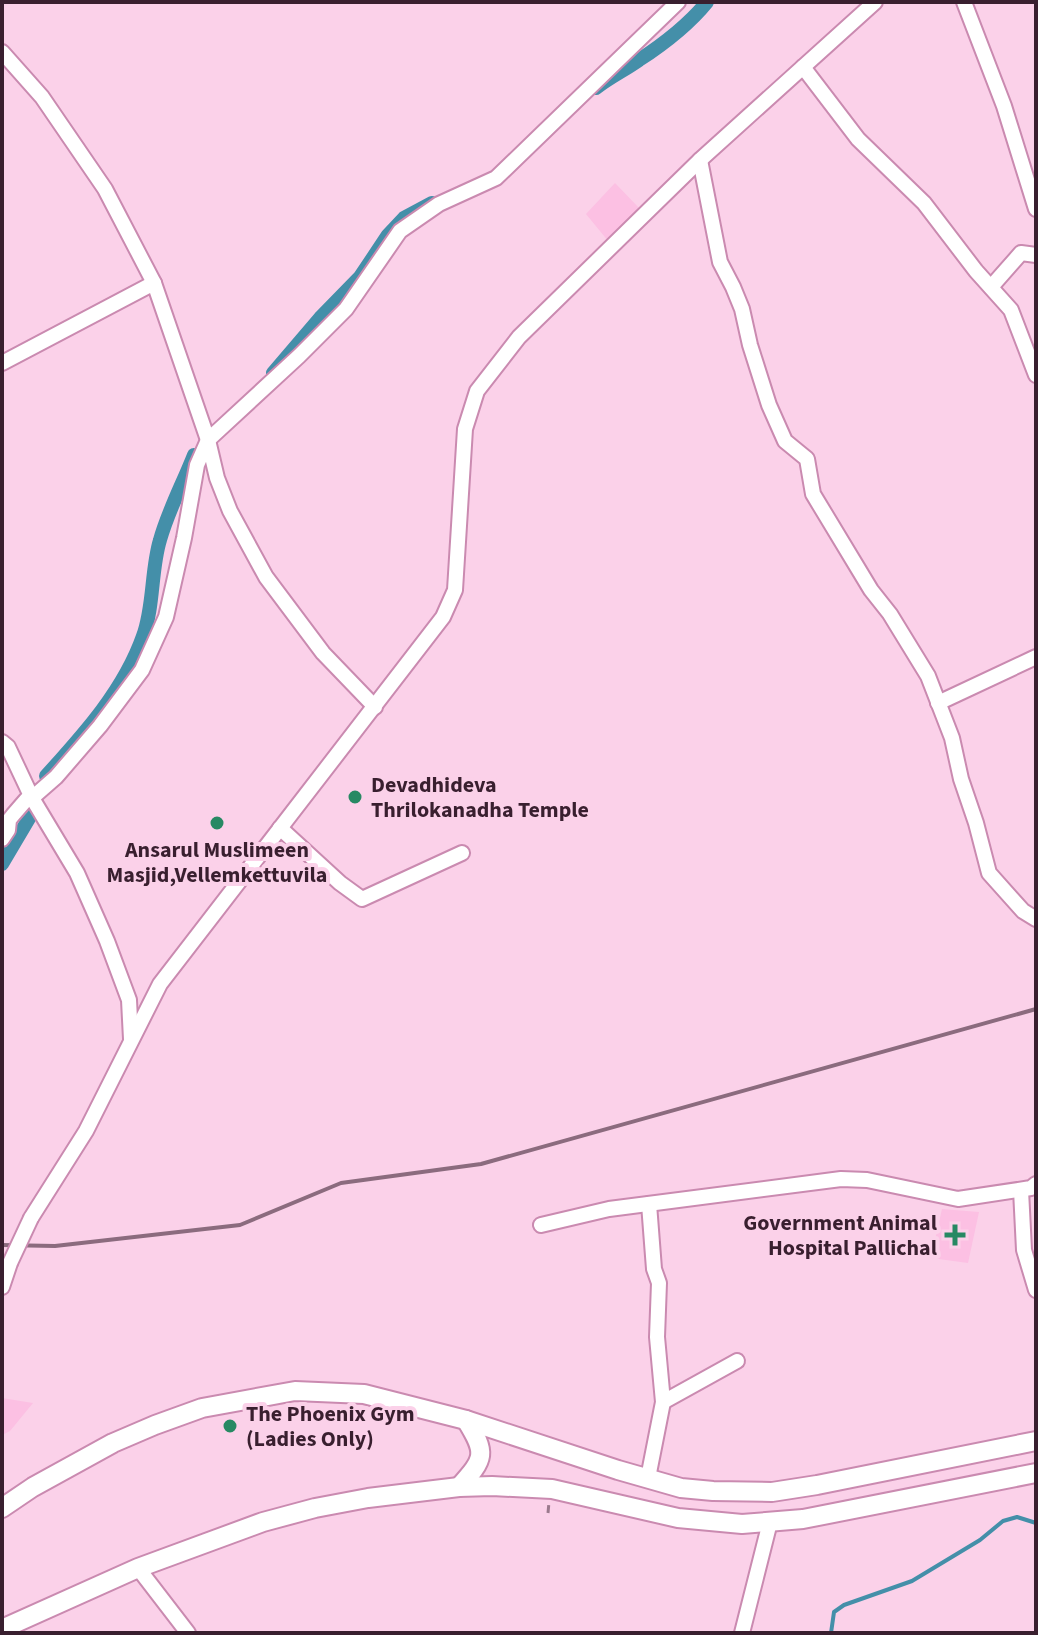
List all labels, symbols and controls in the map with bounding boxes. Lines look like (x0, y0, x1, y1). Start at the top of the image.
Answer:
place label: Devadhideva Thrilokanadha Temple (371, 769, 589, 826)
marker: Devadhideva Thrilokanadha Temple (346, 788, 364, 806)
marker: Ansarul Muslimeen Masjid,Vellemkettuvila (208, 814, 226, 832)
place label: Ansarul Muslimeen Masjid,Vellemkettuvila (107, 834, 327, 891)
place label: Government Animal Hospital Pallichal (743, 1207, 938, 1264)
marker: Government Animal Hospital Pallichal (944, 1224, 966, 1246)
place label: The Phoenix Gym (Ladies Only) (246, 1398, 415, 1455)
marker: The Phoenix Gym (Ladies Only) (221, 1417, 239, 1435)

